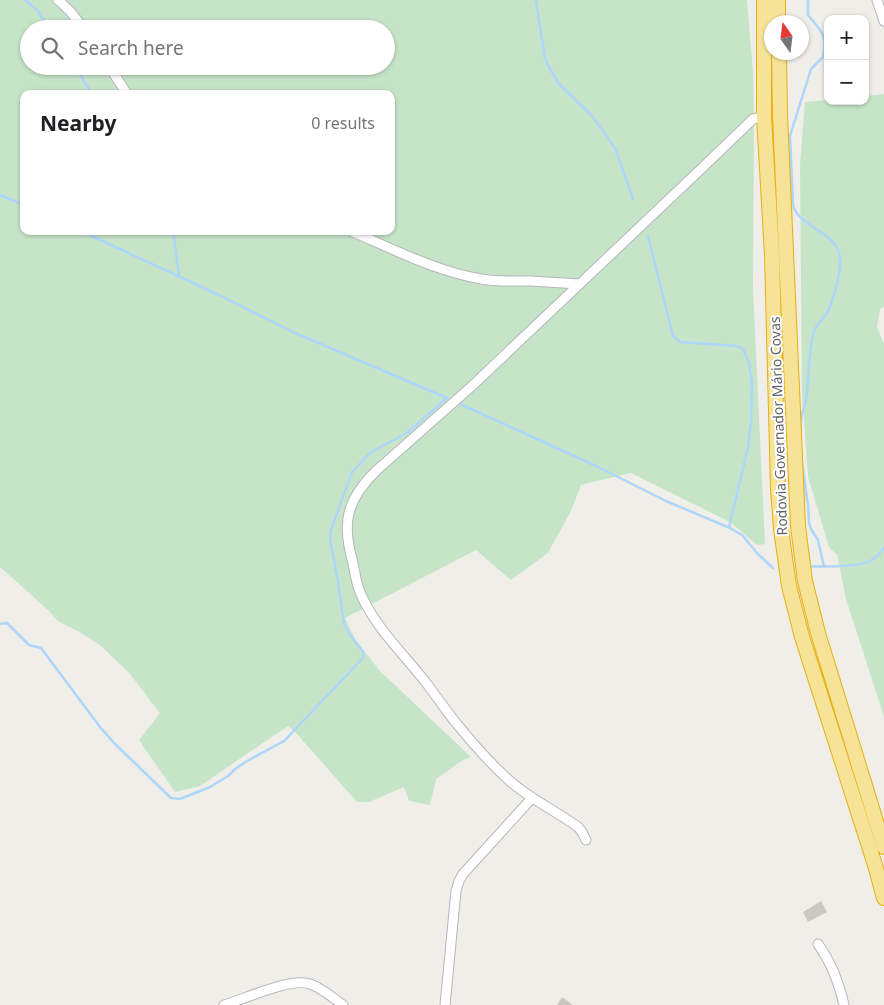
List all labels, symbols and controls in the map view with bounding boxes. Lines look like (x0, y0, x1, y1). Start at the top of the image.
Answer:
north arrow (764, 15, 809, 60)
map controls (824, 15, 869, 105)
button: + (824, 15, 869, 60)
search box (20, 20, 395, 75)
icon: search (38, 34, 66, 62)
text: Search here (78, 35, 184, 61)
button: − (824, 60, 869, 105)
text: Nearby (40, 109, 116, 137)
text: 0 results (311, 112, 375, 134)
street label: Rodovia Governador Mário Covas (765, 316, 791, 536)

